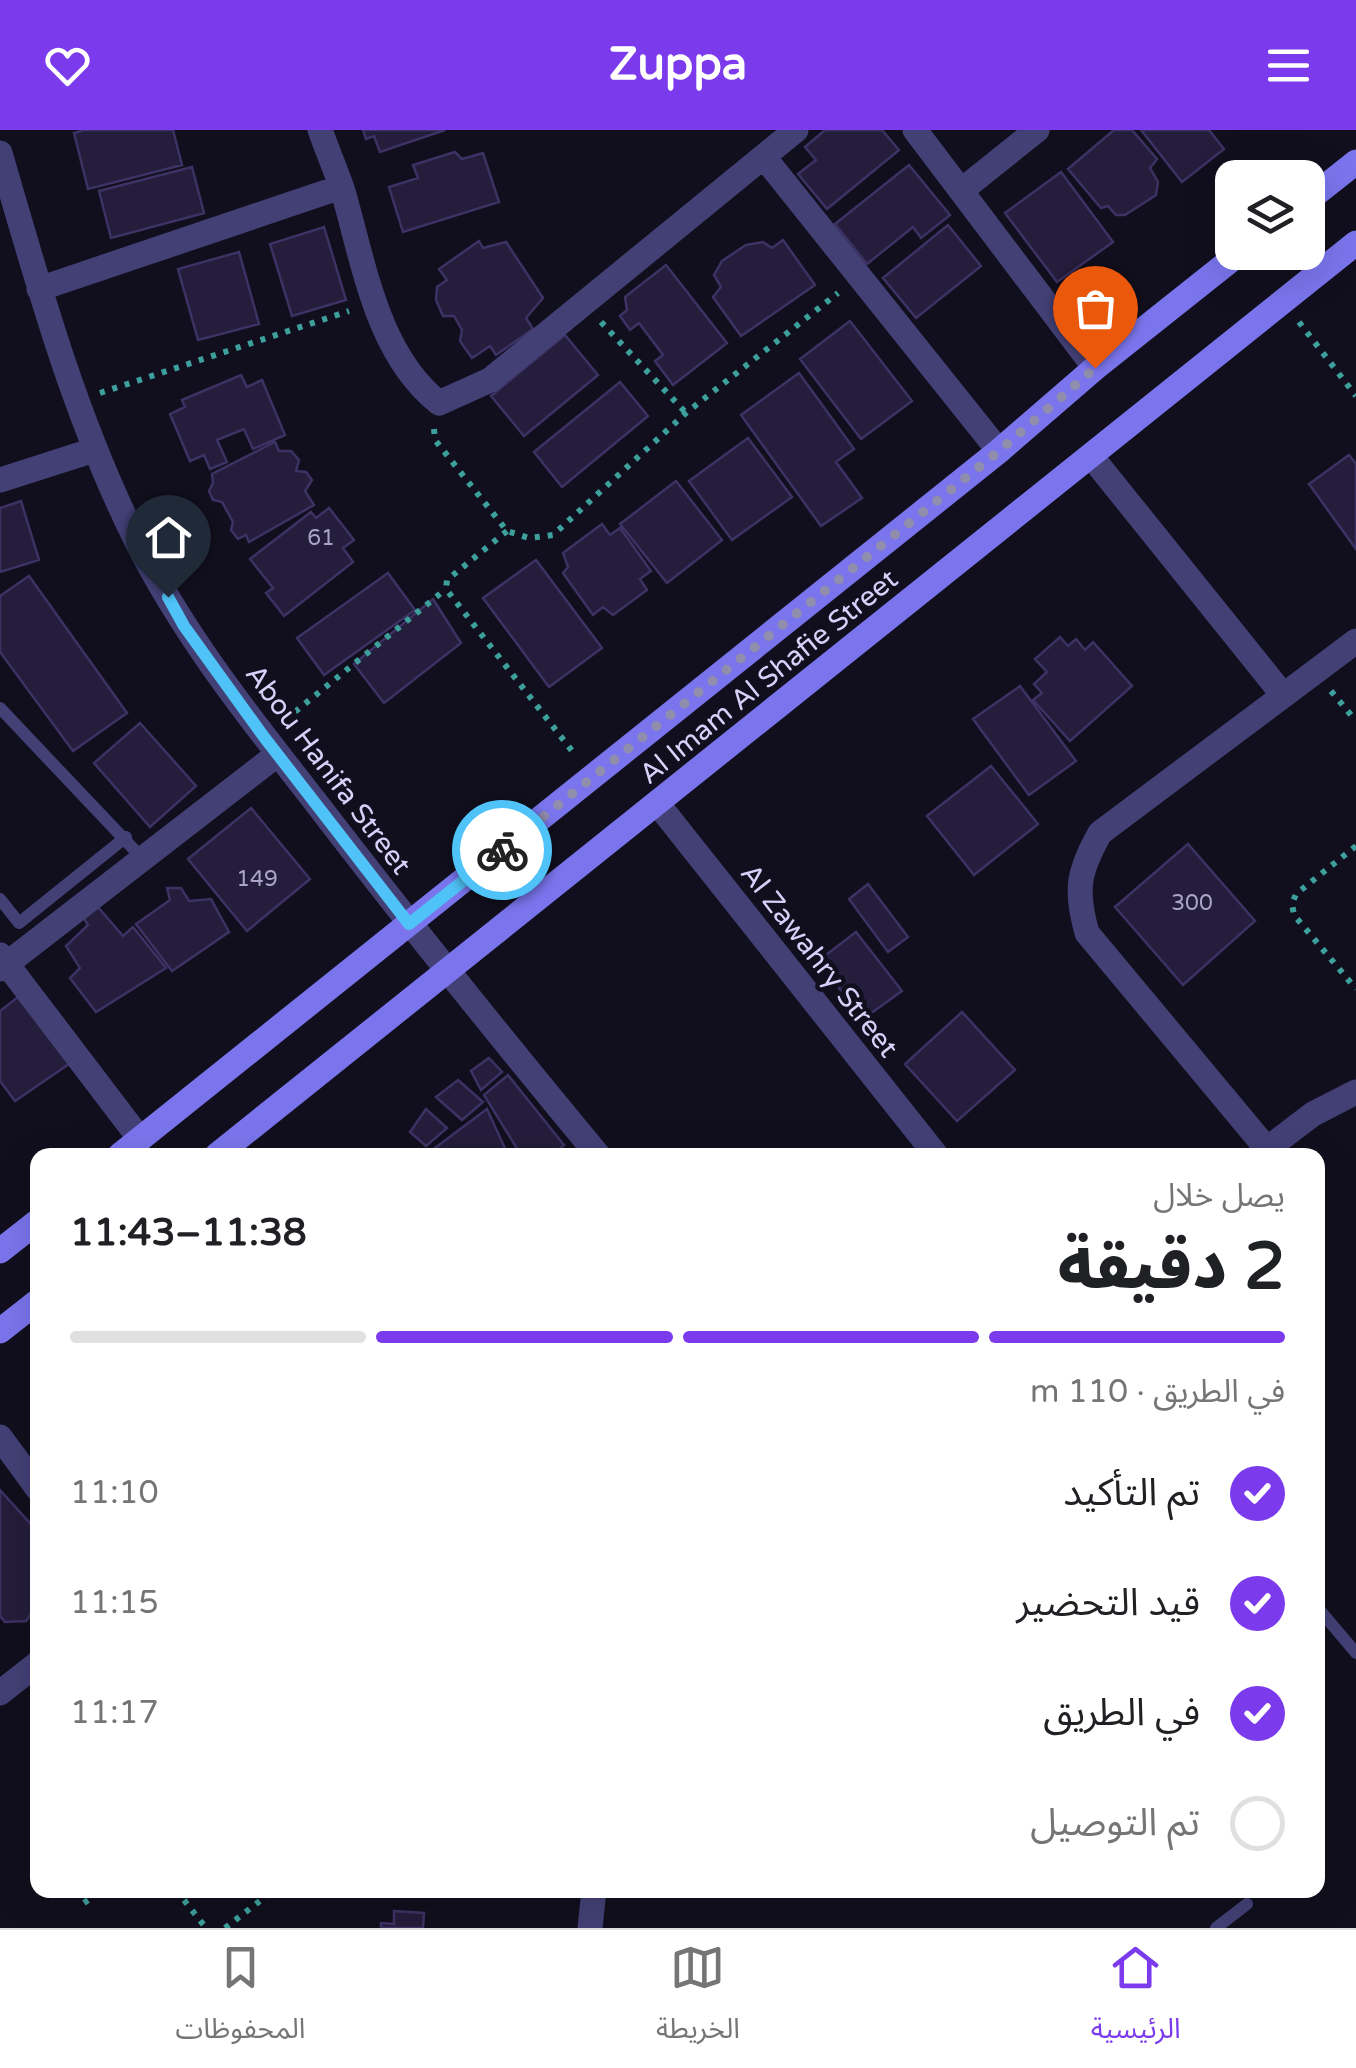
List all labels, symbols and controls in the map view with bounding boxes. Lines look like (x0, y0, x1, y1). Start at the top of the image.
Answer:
icon: heart (40, 38, 95, 93)
text: Zuppa (609, 38, 747, 92)
icon: menu (1261, 38, 1316, 93)
map controls (1215, 160, 1325, 270)
button: layers (1215, 160, 1325, 270)
pin (1053, 266, 1138, 369)
icon: bag (1068, 281, 1123, 336)
pin (126, 495, 211, 598)
icon: home (141, 510, 196, 565)
house number: 61 (307, 525, 335, 551)
street label: Al Imam Al Shafie Street (633, 562, 905, 791)
street label: Abou Hanifa Street (238, 658, 418, 881)
courier (452, 800, 552, 900)
icon: bike (475, 823, 530, 878)
street label: Al Zawahry Street (733, 857, 905, 1064)
house number: 149 (236, 866, 278, 892)
house number: 300 (1171, 890, 1213, 916)
text: يصل خلال (1153, 1177, 1285, 1215)
text: 11:38–11:43 (70, 1210, 307, 1256)
text: 2 دقيقة (1058, 1228, 1285, 1307)
text: في الطريق · 110 m (1030, 1373, 1285, 1411)
icon: check (1230, 1466, 1285, 1521)
text: تم التأكيد (1063, 1470, 1200, 1516)
text: 11:10 (70, 1474, 159, 1512)
icon: check (1230, 1576, 1285, 1631)
text: قيد التحضير (1016, 1580, 1200, 1626)
text: 11:15 (70, 1584, 159, 1622)
icon: check (1230, 1686, 1285, 1741)
text: في الطريق (1043, 1690, 1200, 1736)
text: 11:17 (70, 1694, 159, 1732)
text: تم التوصيل (1030, 1800, 1200, 1846)
tab: المحفوظات (175, 1940, 305, 2059)
tab: الخريطة (656, 1940, 740, 2059)
tab: الرئيسية (1091, 1940, 1181, 2059)

